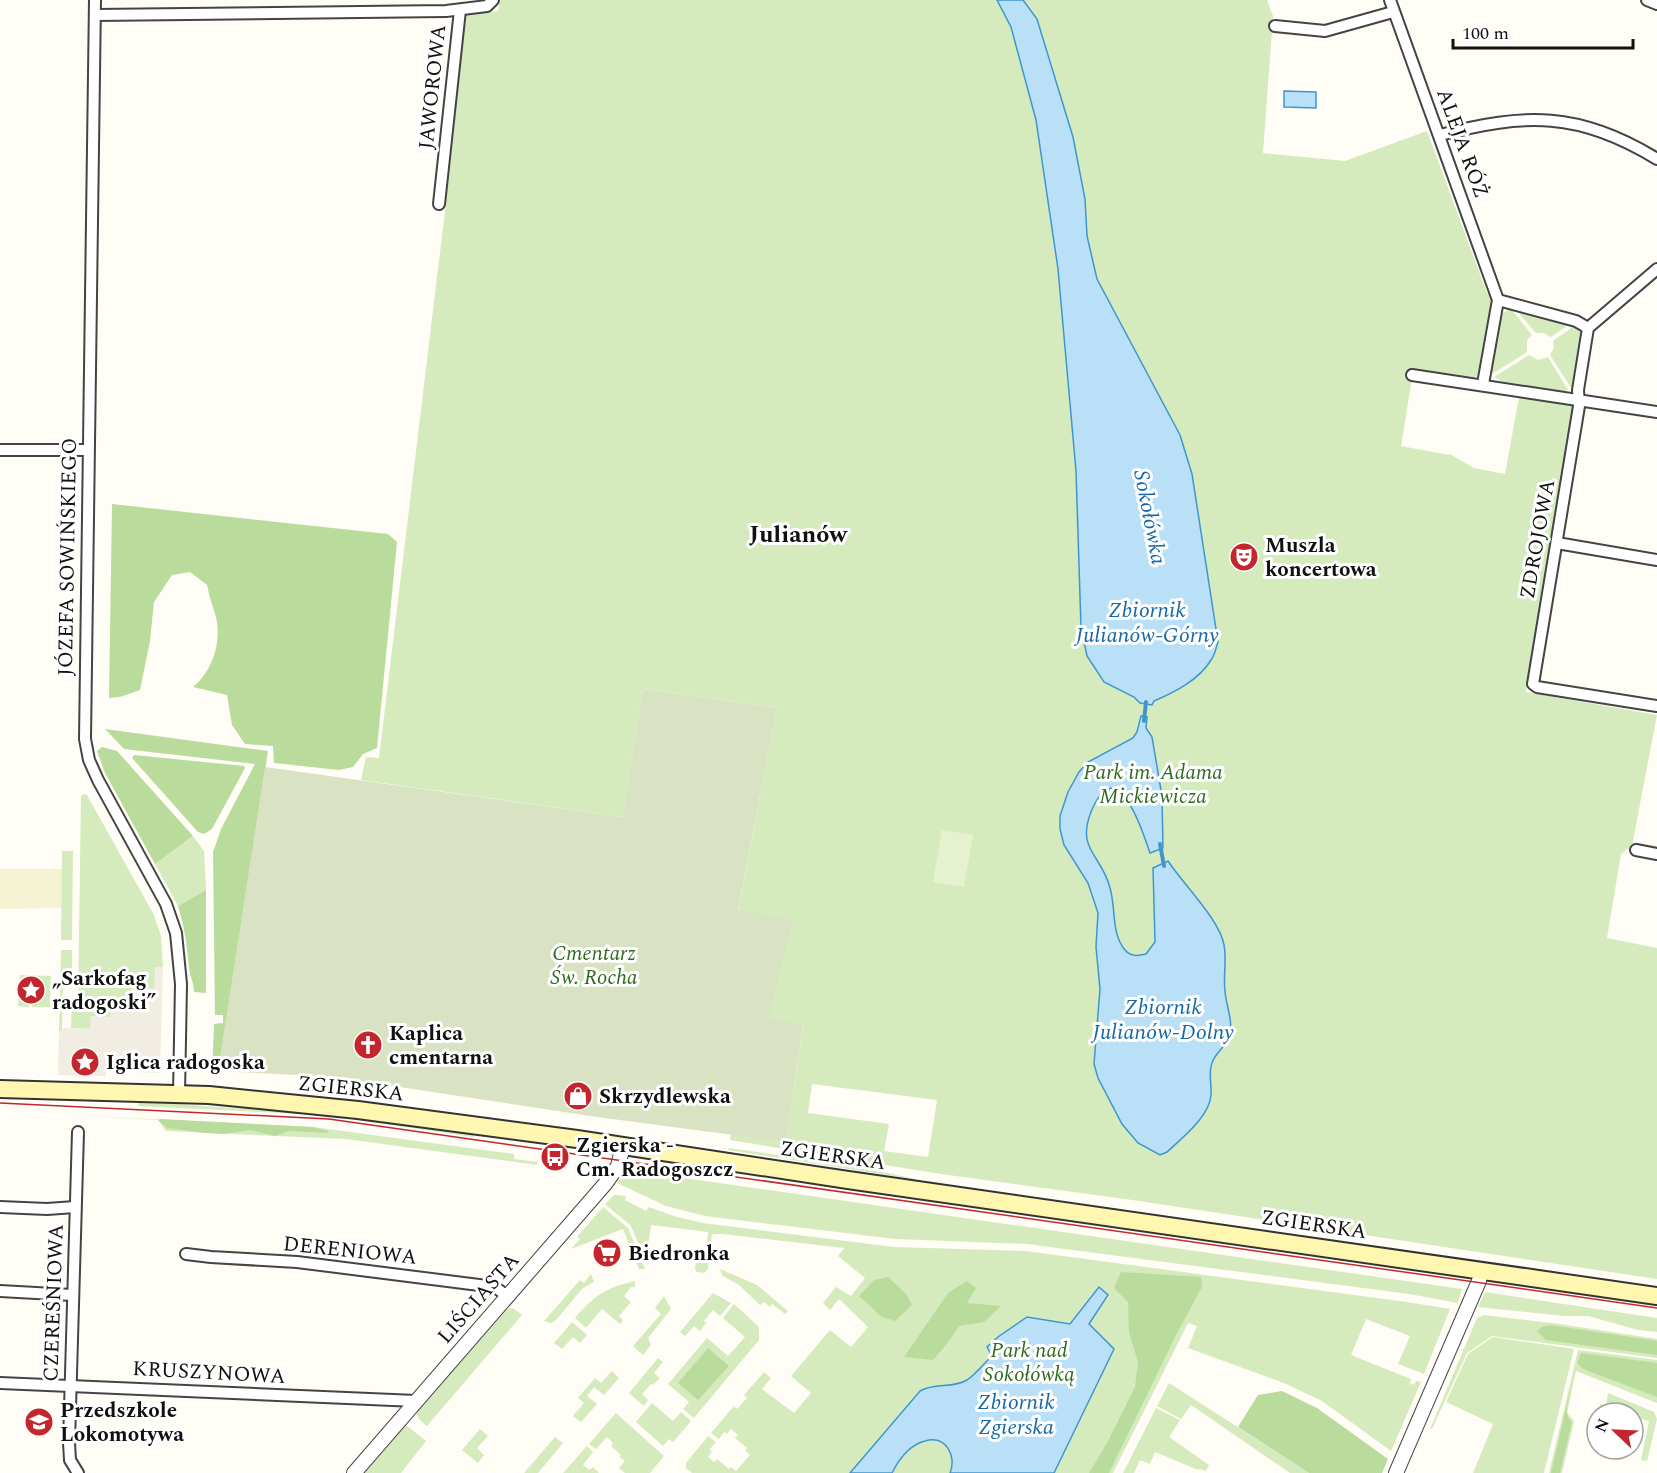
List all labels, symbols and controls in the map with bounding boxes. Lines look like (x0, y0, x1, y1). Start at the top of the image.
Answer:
scale bar (1453, 12, 1633, 50)
text: 100 m (1462, 20, 1509, 47)
street label: JAWOROWA (411, 23, 455, 151)
street label: ALEJA RÓŻ (1427, 84, 1497, 203)
street label: JÓZEFA SOWIŃSKIEGO (50, 438, 86, 676)
water label: Sokołówka (1124, 467, 1175, 567)
street label: ZDROJOWA (1512, 477, 1564, 601)
district label: Julianów (749, 517, 848, 553)
place label: Muszla koncertowa (1265, 530, 1377, 586)
theatre icon: Muszla koncertowa (1228, 541, 1260, 573)
water label: Zbiornik Julianów-Górny (1073, 594, 1219, 652)
park label: Park im. Adama Mickiewicza (1083, 757, 1223, 813)
park label: Cmentarz Św. Rocha (550, 938, 638, 994)
place label: „Sarkofag radogoski” (52, 963, 156, 1019)
place icon: „Sarkofag radogoski” (15, 974, 47, 1006)
water label: Zbiornik Julianów-Dolny (1090, 991, 1234, 1049)
place label: Kaplica cmentarna (389, 1018, 493, 1074)
church icon: Kaplica cmentarna (352, 1029, 384, 1061)
place icon: Iglica radogoska (69, 1046, 101, 1078)
place label: Iglica radogoska (106, 1047, 265, 1079)
street label: ZGIERSKA (296, 1068, 406, 1110)
shop icon: Skrzydlewska (562, 1080, 594, 1112)
place label: Skrzydlewska (599, 1081, 731, 1113)
place label: Zgierska - Cm. Radogoszcz (576, 1130, 734, 1186)
street label: ZGIERSKA (778, 1133, 888, 1179)
bus stop icon: Zgierska - Cm. Radogoszcz (539, 1141, 571, 1173)
street label: ZGIERSKA (1259, 1202, 1369, 1248)
street label: CZEREŚNIOWA (35, 1223, 73, 1382)
street label: DERENIOWA (281, 1228, 419, 1274)
supermarket icon: Biedronka (591, 1237, 623, 1269)
place label: Biedronka (628, 1238, 730, 1270)
street label: LIŚCIASTA (430, 1246, 528, 1351)
park label: Park nad Sokołówką (983, 1335, 1075, 1391)
street label: KRUSZYNOWA (132, 1353, 287, 1393)
water label: Zbiornik Zgierska (977, 1386, 1055, 1444)
place label: Przedszkole Lokomotywa (60, 1395, 184, 1451)
north arrow (1585, 1401, 1645, 1461)
school or university icon: Przedszkole Lokomotywa (23, 1406, 55, 1438)
text: N (1589, 1415, 1616, 1436)

